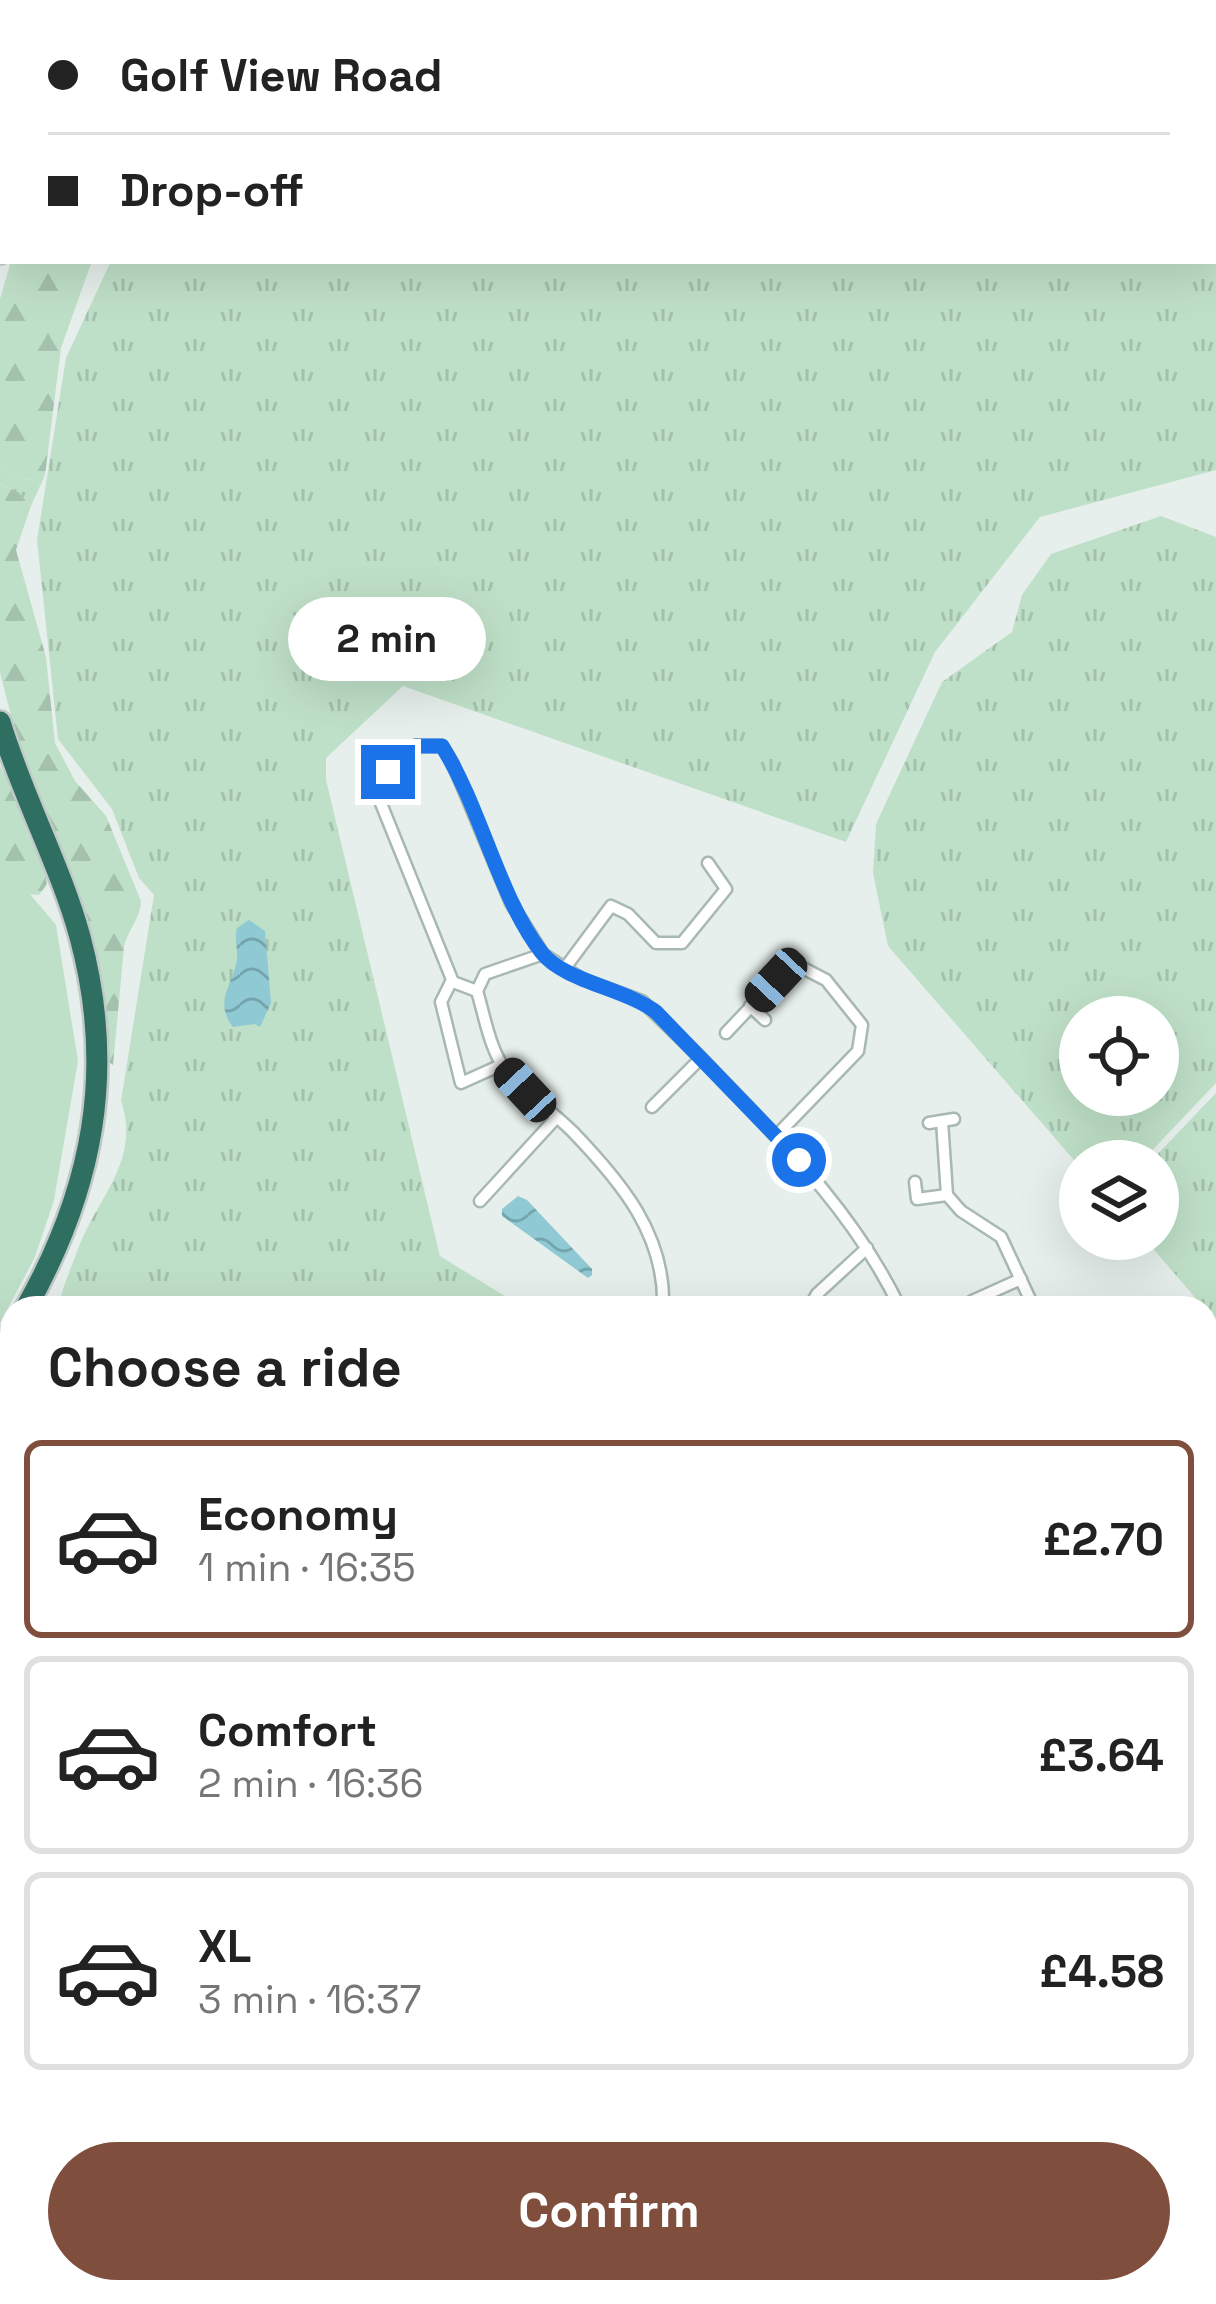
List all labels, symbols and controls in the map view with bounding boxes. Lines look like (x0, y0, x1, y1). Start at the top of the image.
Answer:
text: Golf View Road (120, 47, 442, 104)
text: Drop-off (120, 162, 304, 219)
callout: 2 min (289, 598, 487, 682)
text: 2 min (337, 614, 437, 663)
route end (361, 745, 415, 799)
car (738, 941, 814, 1019)
map controls (1059, 996, 1179, 1260)
button: locate (1059, 996, 1179, 1116)
car (487, 1051, 563, 1129)
route start (772, 1133, 826, 1187)
button: layers (1059, 1140, 1179, 1260)
text: Choose a ride (48, 1333, 402, 1402)
icon: car (54, 1485, 162, 1593)
text: Economy (198, 1486, 398, 1543)
text: £2.70 (1043, 1511, 1164, 1568)
text: 1 min · 16:35 (198, 1543, 416, 1592)
icon: car (54, 1701, 162, 1809)
text: Comfort (198, 1702, 377, 1759)
text: £3.64 (1039, 1727, 1164, 1784)
text: 2 min · 16:36 (198, 1759, 423, 1808)
icon: car (54, 1917, 162, 2025)
text: XL (198, 1918, 251, 1975)
text: £4.58 (1039, 1943, 1164, 2000)
text: 3 min · 16:37 (198, 1975, 422, 2024)
button: Confirm (48, 2142, 1170, 2280)

